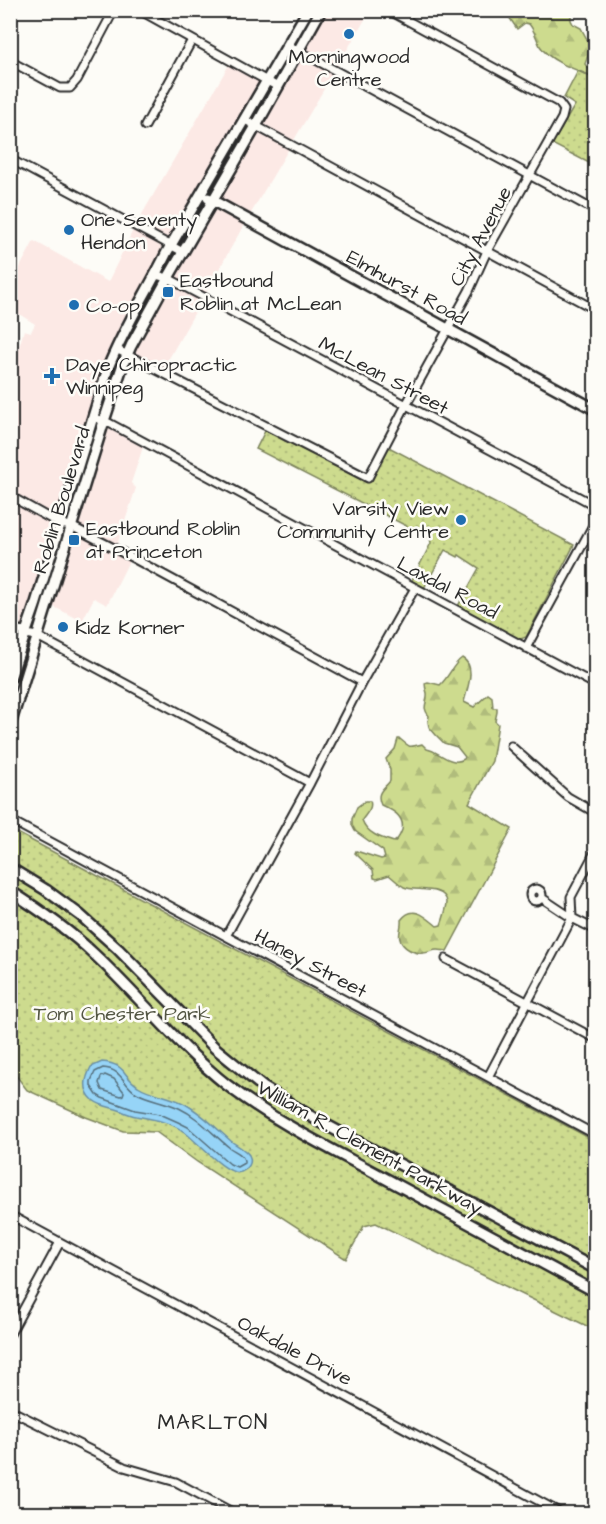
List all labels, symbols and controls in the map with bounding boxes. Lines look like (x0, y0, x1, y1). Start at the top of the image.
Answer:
marker: Morningwood Centre (342, 27, 356, 41)
place label: Morningwood Centre (288, 43, 410, 94)
street label: City Avenue (443, 182, 520, 292)
place label: One Seventy Hendon (81, 206, 197, 257)
marker: One Seventy Hendon (62, 223, 76, 237)
street label: Elmhurst Road (341, 243, 472, 333)
place label: Eastbound Roblin at McLean (180, 267, 341, 318)
marker: Eastbound Roblin at McLean (161, 285, 175, 299)
place label: Co-op (86, 292, 140, 320)
marker: Co-op (67, 298, 81, 312)
street label: McLean Street (313, 330, 454, 422)
place label: Daye Chiropractic Winnipeg (66, 351, 237, 403)
marker: Daye Chiropractic Winnipeg (43, 367, 61, 385)
street label: Roblin Boulevard (26, 423, 98, 577)
place label: Varsity View Community Centre (277, 495, 449, 547)
marker: Varsity View Community Centre (454, 513, 468, 527)
place label: Eastbound Roblin at Princeton (86, 515, 240, 566)
marker: Eastbound Roblin at Princeton (67, 533, 81, 547)
street label: Laxdal Road (392, 549, 503, 626)
place label: Kidz Korner (75, 614, 185, 642)
marker: Kidz Korner (56, 620, 70, 634)
street label: Haney Street (249, 922, 372, 1006)
park label: Tom Chester Park (34, 1000, 210, 1028)
street label: William R. Clement Parkway (251, 1074, 487, 1223)
street label: Oakdale Drive (232, 1309, 357, 1393)
district label: MARLTON (157, 1408, 269, 1437)

